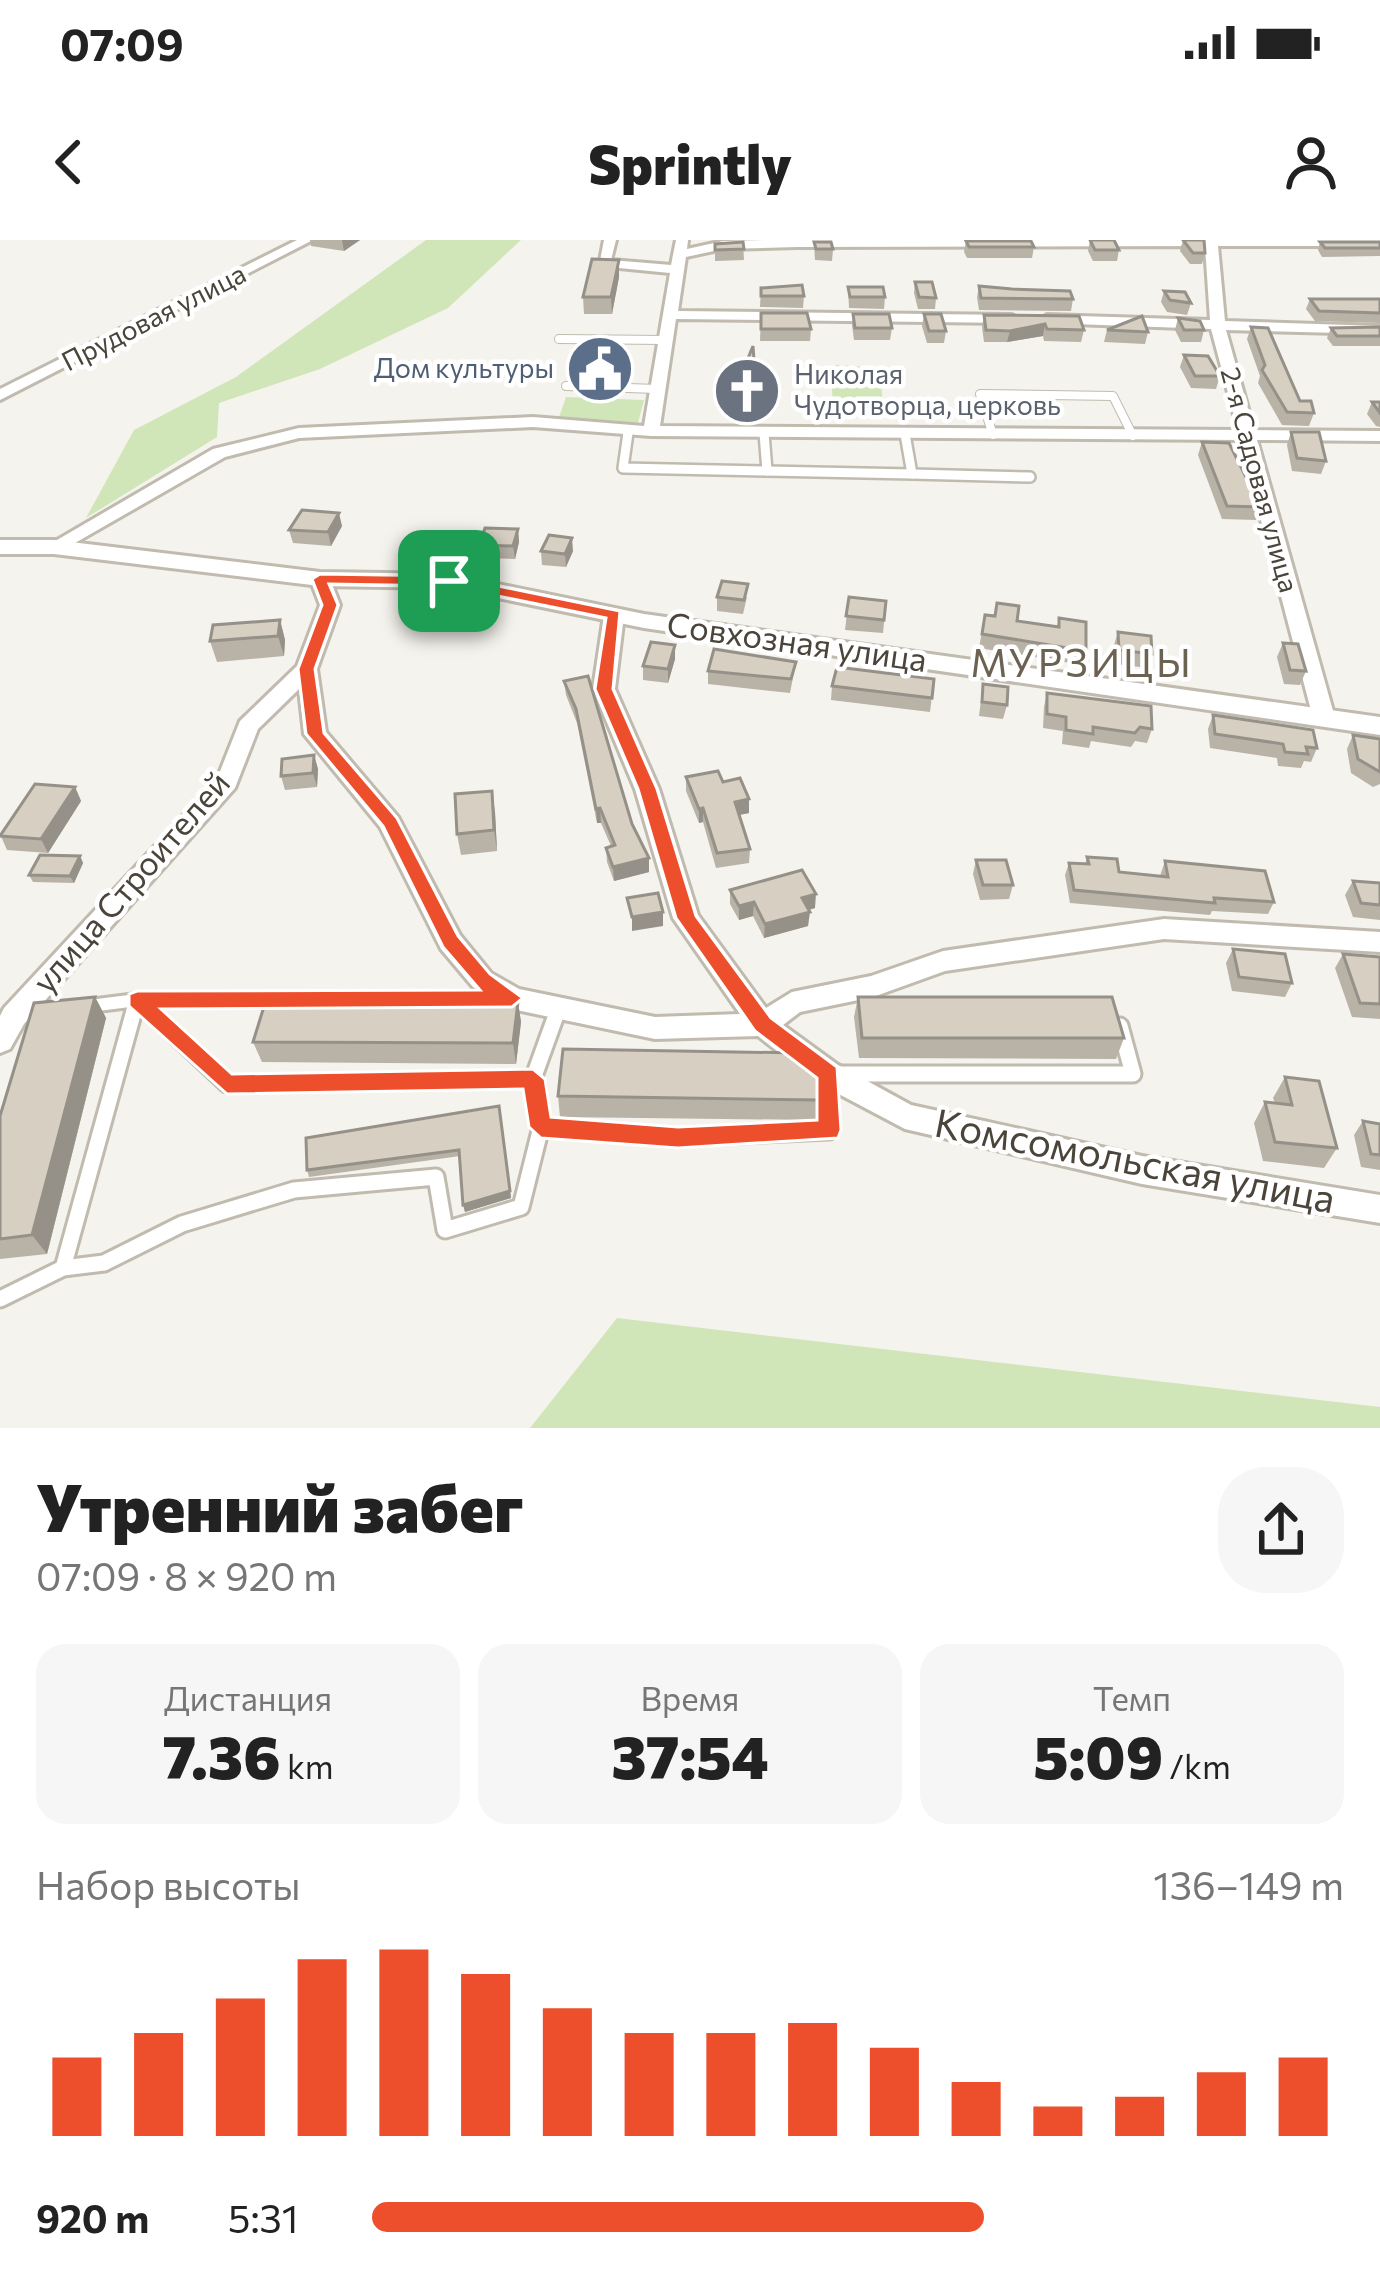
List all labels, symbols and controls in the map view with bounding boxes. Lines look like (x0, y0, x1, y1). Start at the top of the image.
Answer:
text: 07:09 (60, 15, 184, 70)
icon: back (36, 129, 102, 195)
text: Sprintly (588, 129, 792, 195)
icon: person (1278, 129, 1344, 195)
street label: Прудовая улица (56, 256, 251, 377)
public building icon: Дом культуры (565, 334, 635, 404)
place label: Дом культуры (374, 351, 554, 384)
church icon: Николая Чудотворца, церковь (712, 356, 782, 426)
place label: Николая Чудотворца, церковь (794, 357, 1061, 421)
street label: 2-я Садовая улица (1215, 363, 1306, 596)
pin (398, 530, 500, 632)
icon: arrive (416, 548, 482, 614)
street label: Совхозная улица (665, 602, 930, 679)
district label: МУРЗИЦЫ (970, 637, 1194, 685)
street label: улица Строителей (22, 762, 237, 1000)
street label: Комсомольская улица (931, 1097, 1339, 1221)
text: Утренний забег (36, 1465, 523, 1546)
button: share (1218, 1467, 1344, 1593)
text: 07:09 · 8 × 920 m (36, 1551, 337, 1599)
text: Дистанция (164, 1677, 332, 1718)
text: Время (641, 1677, 739, 1718)
text: Темп (1093, 1677, 1171, 1718)
text: 7.36 (162, 1718, 281, 1791)
text: 37:54 (611, 1718, 769, 1791)
text: 5:09 (1033, 1718, 1163, 1791)
text: km (281, 1745, 334, 1786)
text: /km (1163, 1745, 1231, 1786)
text: Набор высоты (36, 1860, 301, 1908)
text: 136–149 m (1153, 1860, 1344, 1908)
text: 920 m (36, 2193, 149, 2241)
text: 5:31 (228, 2193, 299, 2241)

